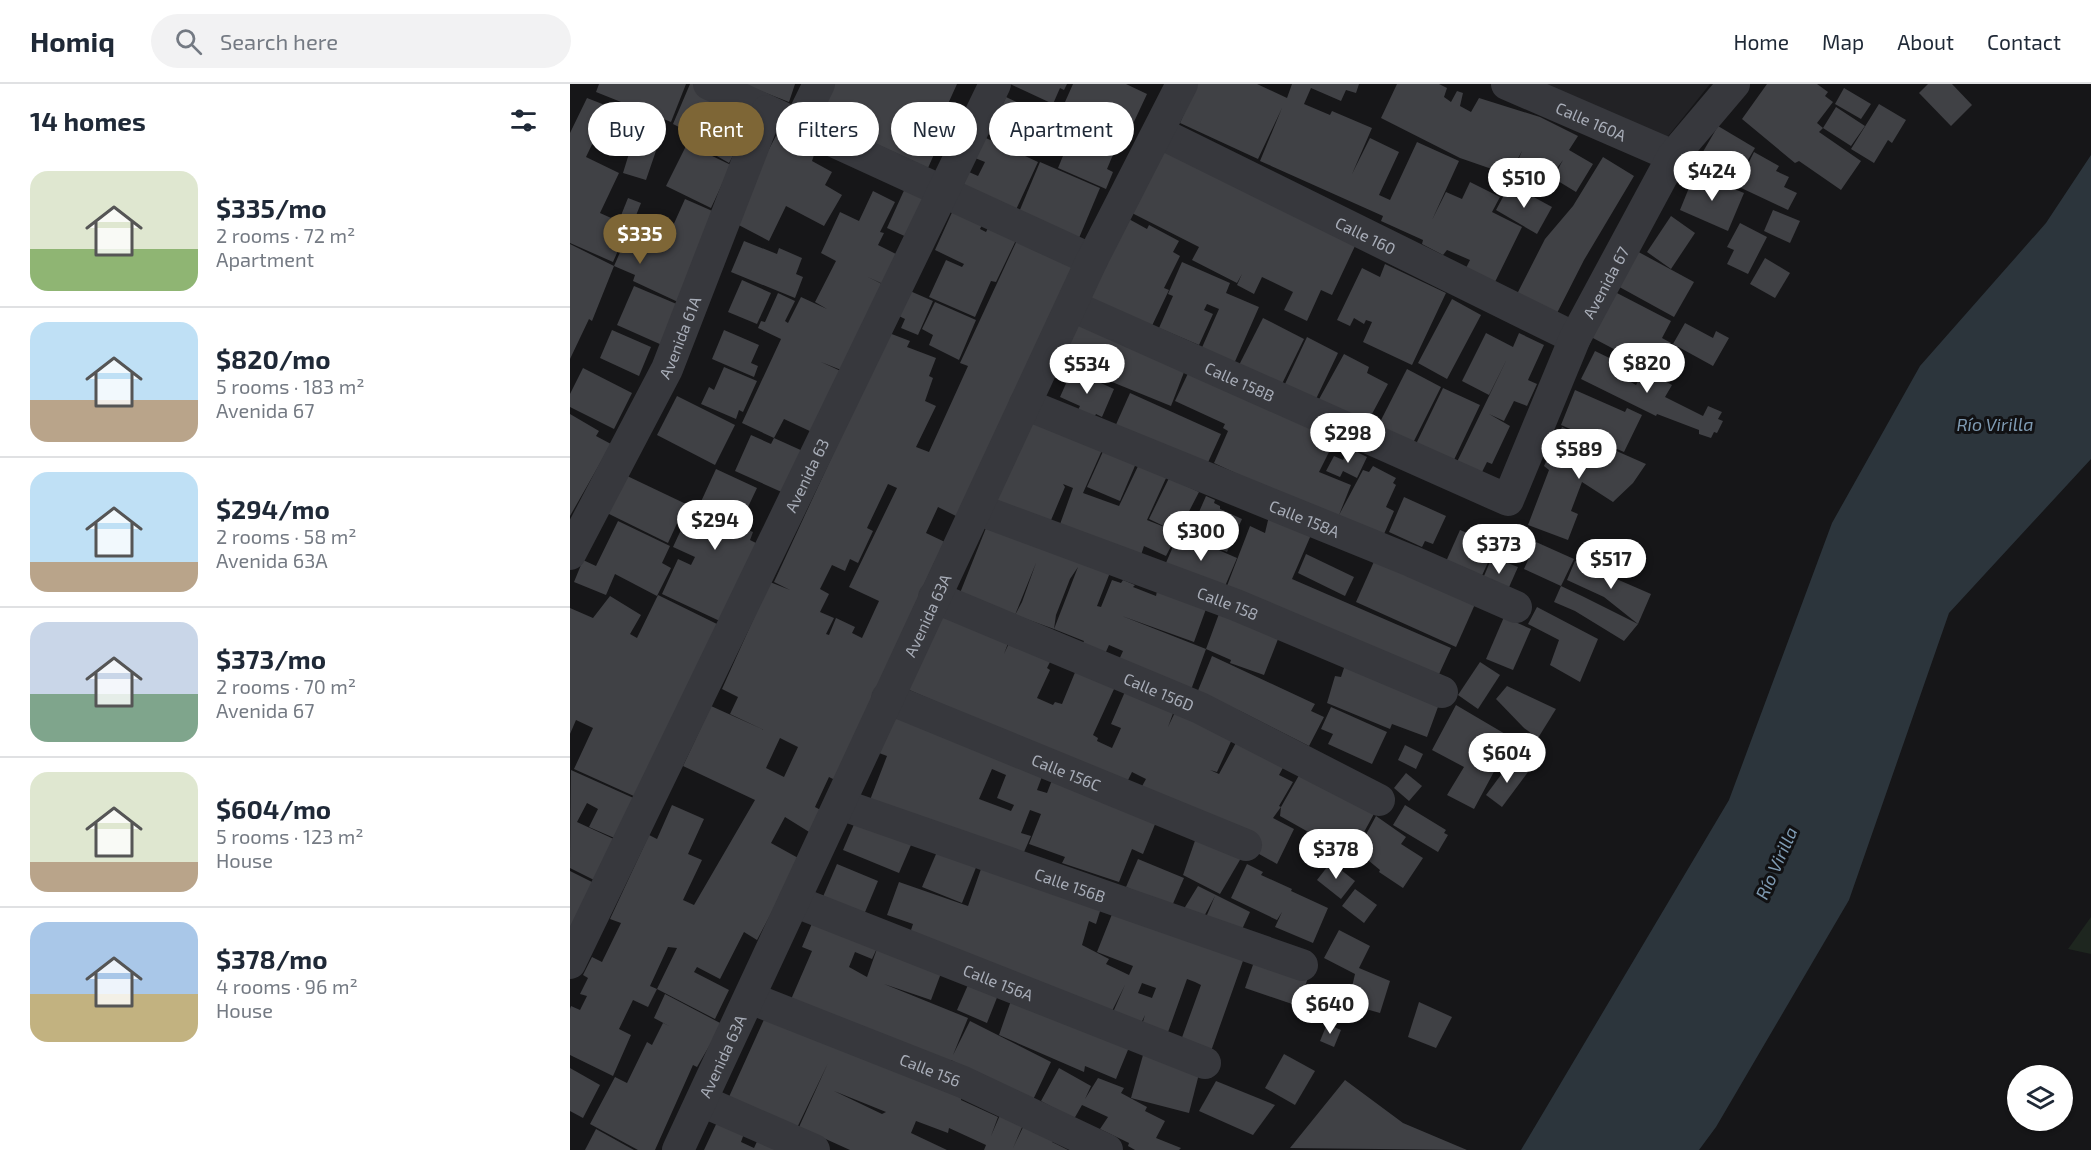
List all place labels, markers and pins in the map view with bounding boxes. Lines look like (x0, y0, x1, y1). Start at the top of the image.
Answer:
pin: $424 (1676, 151, 1748, 202)
pin: $510 (1488, 158, 1560, 209)
pin: $335 (604, 214, 676, 265)
pin: $820 (1611, 343, 1683, 394)
pin: $534 (1051, 344, 1123, 395)
pin: $298 (1312, 413, 1384, 464)
pin: $589 (1543, 429, 1615, 480)
pin: $294 (679, 500, 751, 551)
pin: $300 (1165, 511, 1237, 562)
pin: $373 (1463, 524, 1535, 575)
pin: $517 (1575, 539, 1647, 590)
pin: $604 (1471, 733, 1543, 784)
pin: $378 (1300, 829, 1372, 880)
pin: $640 (1294, 984, 1366, 1035)

